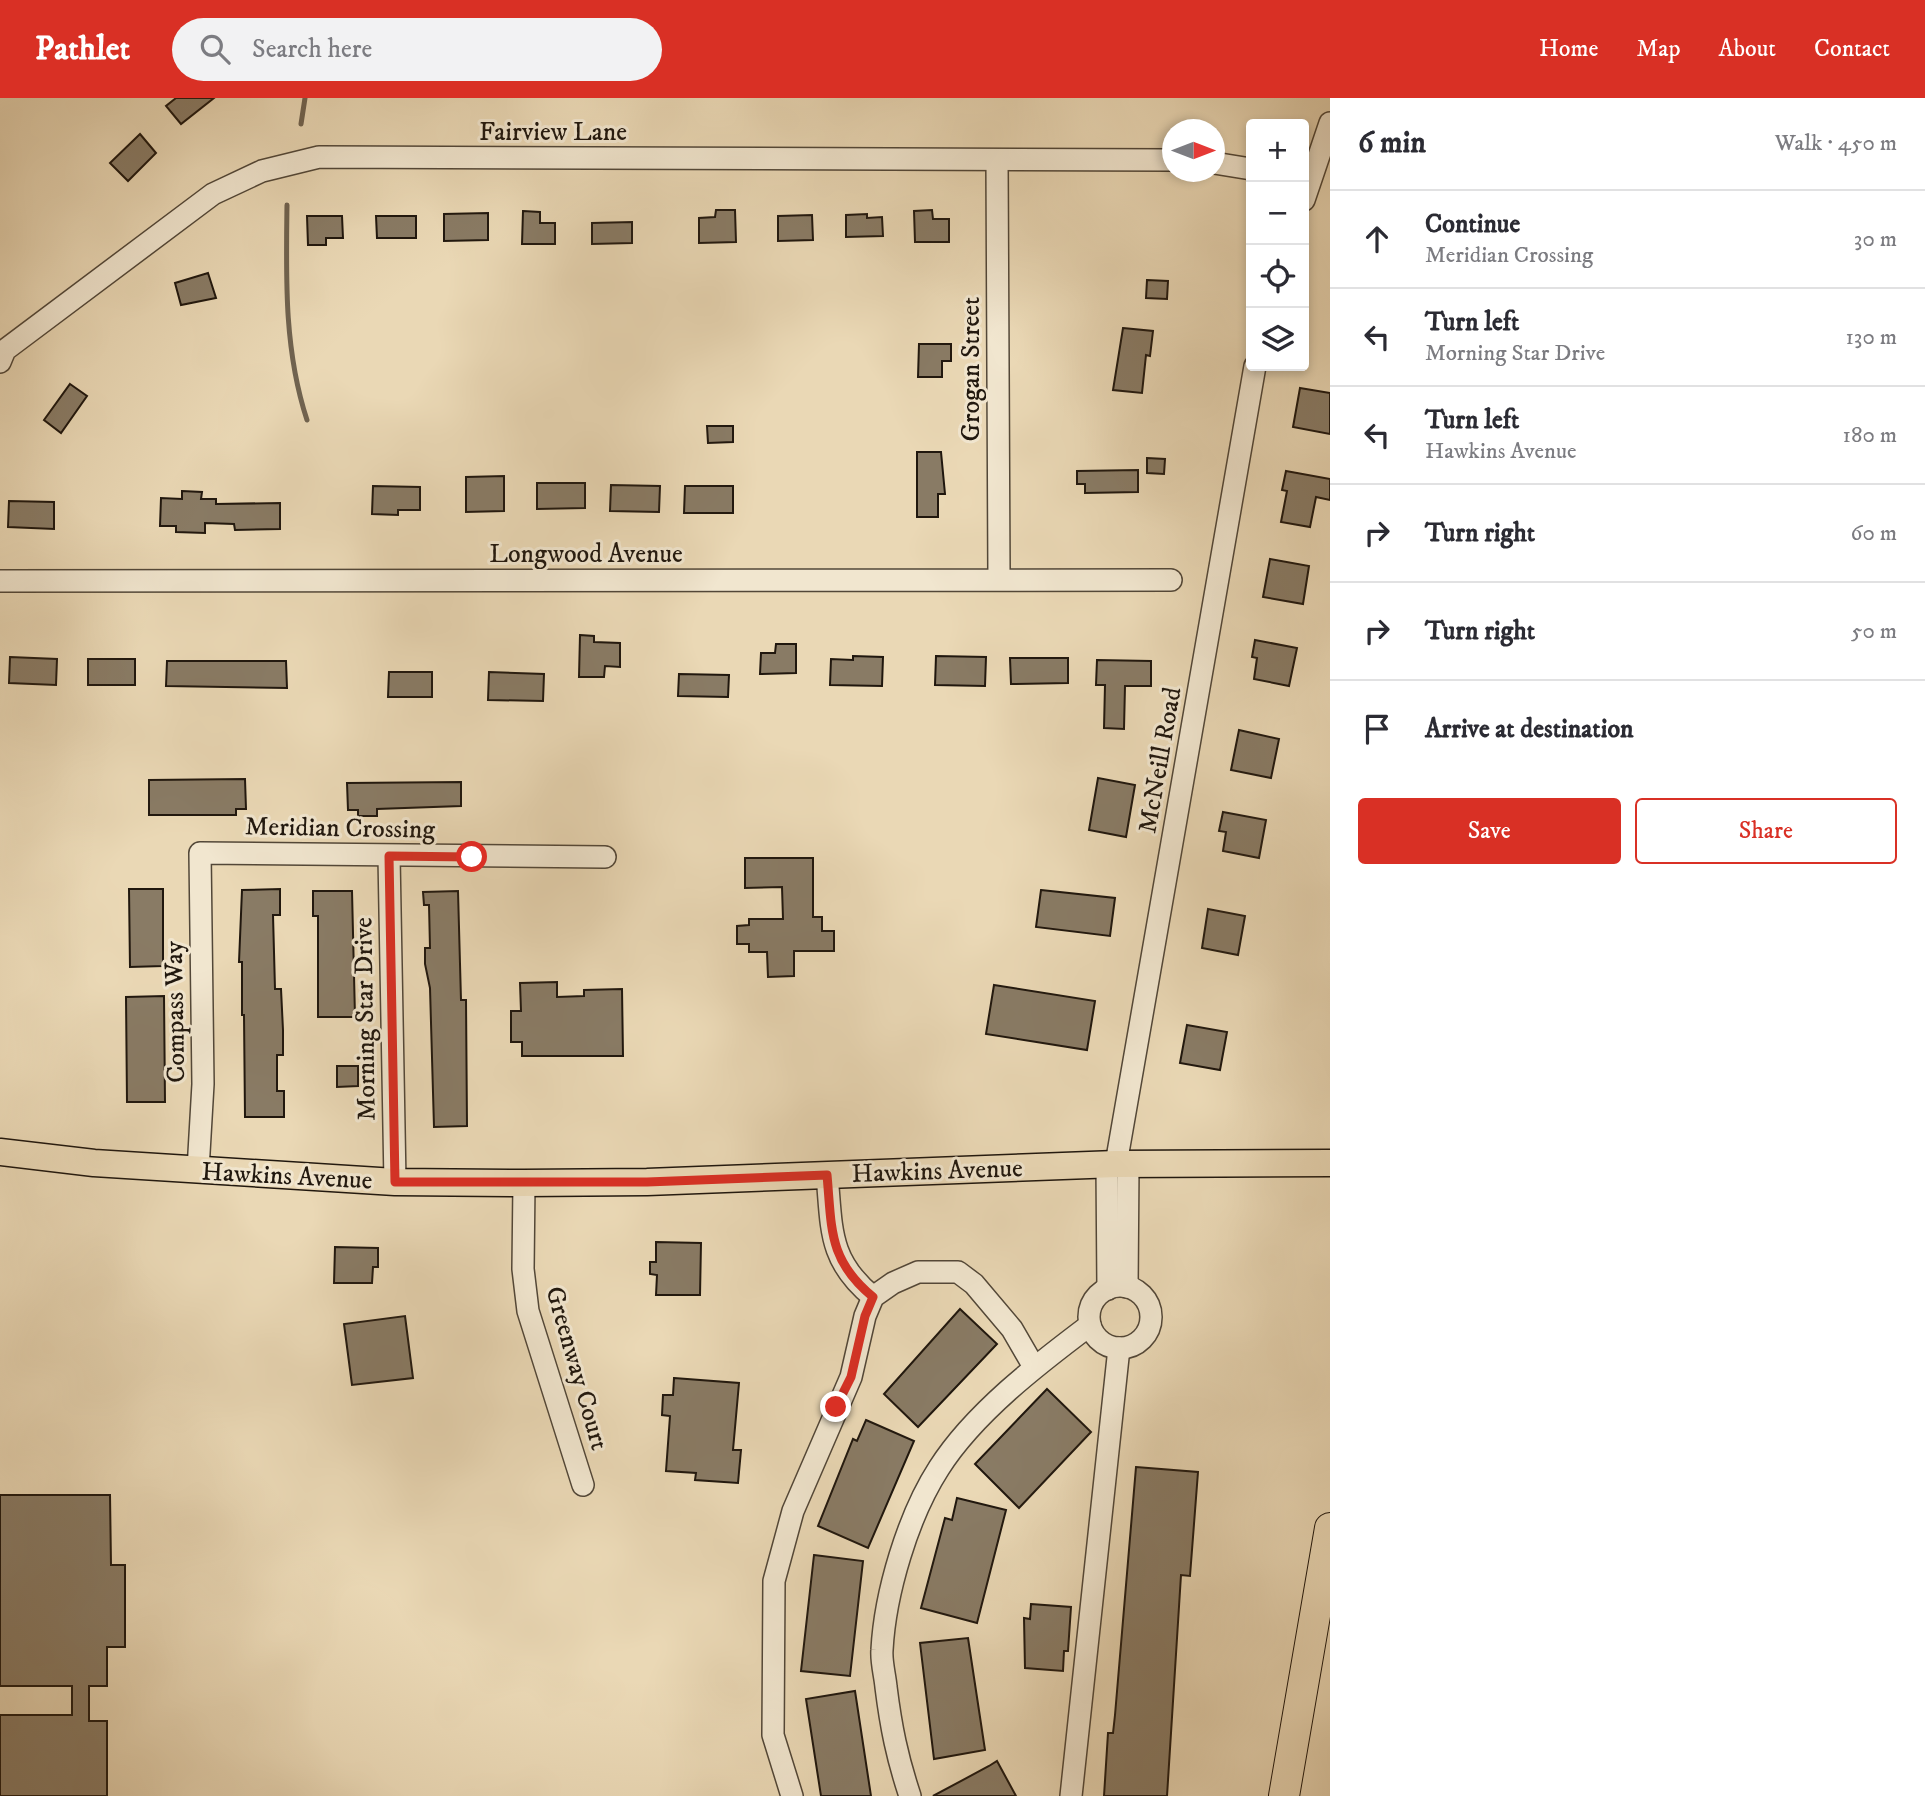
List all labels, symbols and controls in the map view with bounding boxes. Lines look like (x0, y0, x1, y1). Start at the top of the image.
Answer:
search box (172, 18, 662, 81)
text: Pathlet (35, 29, 130, 70)
icon: search (196, 30, 234, 68)
text: Search here (252, 33, 372, 66)
text: Home (1539, 34, 1598, 64)
text: Map (1636, 34, 1681, 64)
text: About (1719, 34, 1776, 64)
text: Contact (1814, 34, 1890, 64)
street label: Fairview Lane (479, 116, 627, 149)
north arrow (1162, 119, 1225, 182)
map controls (1246, 119, 1309, 371)
button: + (1246, 119, 1309, 182)
text: 6 min (1358, 125, 1426, 162)
text: Walk · 450 m (1775, 129, 1897, 158)
button: − (1246, 182, 1309, 245)
text: Continue (1425, 208, 1520, 241)
icon: ahead (1358, 220, 1396, 258)
text: 30 m (1854, 225, 1897, 254)
text: Meridian Crossing (1425, 241, 1593, 270)
button: locate (1246, 245, 1309, 308)
street label: Grogan Street (955, 297, 988, 441)
text: Turn left (1425, 306, 1519, 339)
button: layers (1246, 308, 1309, 371)
icon: left (1358, 318, 1396, 356)
text: 130 m (1845, 323, 1897, 352)
text: Morning Star Drive (1425, 339, 1605, 368)
text: Turn left (1425, 404, 1519, 437)
icon: left (1358, 416, 1396, 454)
text: 180 m (1842, 421, 1897, 450)
text: Hawkins Avenue (1425, 437, 1577, 466)
icon: right (1358, 514, 1396, 552)
text: Turn right (1425, 517, 1535, 550)
text: 60 m (1850, 519, 1897, 548)
street label: Longwood Avenue (489, 538, 683, 571)
icon: right (1358, 612, 1396, 650)
text: Turn right (1425, 615, 1535, 648)
text: 50 m (1851, 617, 1897, 646)
street label: McNeill Road (1131, 685, 1190, 836)
icon: arrive (1358, 710, 1396, 748)
text: Arrive at destination (1425, 713, 1634, 746)
button: Save (1358, 798, 1621, 864)
button: Share (1635, 798, 1897, 864)
street label: Meridian Crossing (245, 810, 436, 847)
route start (456, 841, 487, 872)
street label: Morning Star Drive (347, 917, 384, 1121)
street label: Compass Way (158, 940, 193, 1083)
street label: Hawkins Avenue (851, 1152, 1023, 1191)
street label: Hawkins Avenue (200, 1156, 373, 1197)
street label: Greenway Court (537, 1283, 616, 1454)
route end (820, 1391, 851, 1422)

